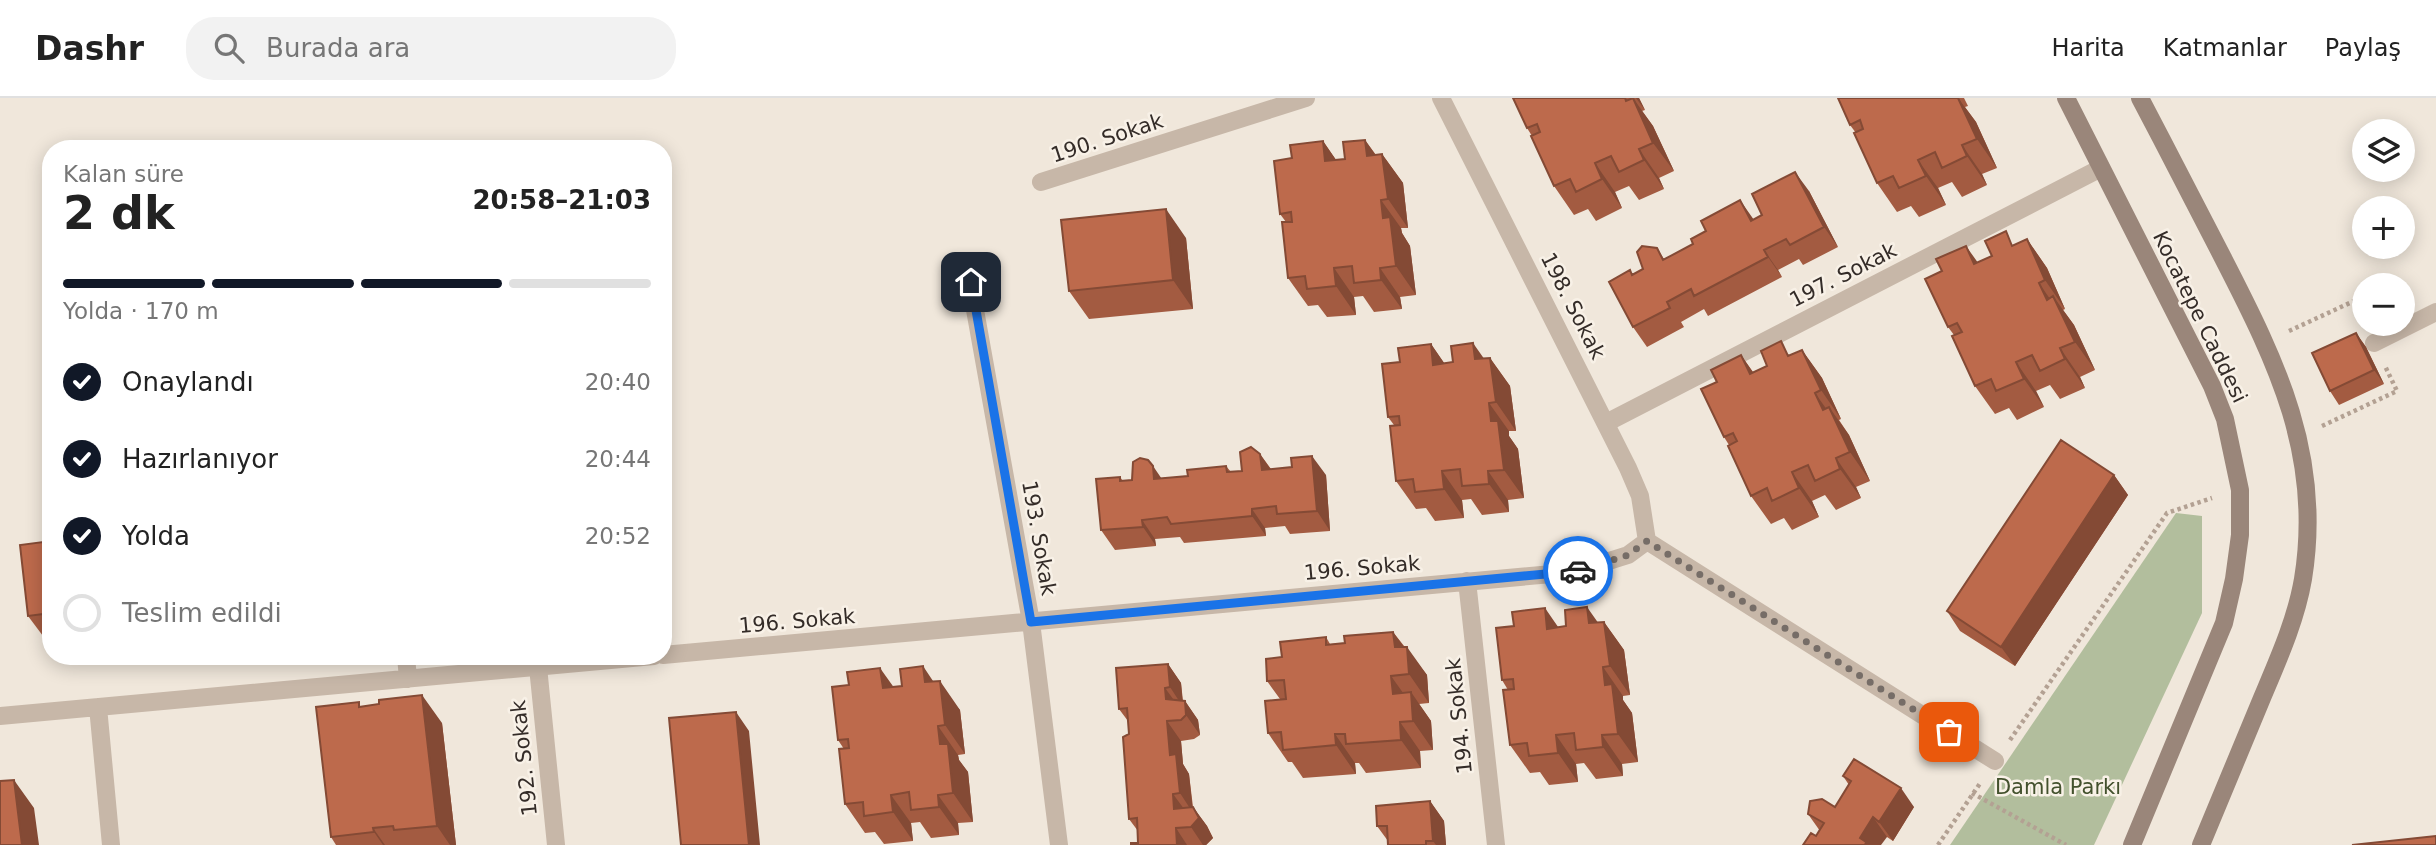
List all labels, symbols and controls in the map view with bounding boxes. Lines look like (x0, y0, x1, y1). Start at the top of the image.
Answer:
search box (186, 17, 676, 80)
text: Dashr (35, 29, 144, 68)
icon: search (210, 29, 248, 67)
text: Burada ara (266, 33, 410, 63)
text: Harita (2051, 34, 2125, 62)
text: Katmanlar (2163, 34, 2287, 62)
text: Paylaş (2325, 34, 2401, 62)
street label: 190. Sokak (1048, 108, 1167, 167)
map controls (2352, 119, 2415, 336)
button: layers (2352, 119, 2415, 182)
text: Kalan süre (63, 161, 184, 187)
text: 20:58–21:03 (472, 185, 651, 215)
text: 2 dk (63, 186, 175, 240)
button: + (2352, 196, 2415, 259)
street label: Kocatepe Caddesi (2148, 227, 2252, 407)
street label: 197. Sokak (1786, 237, 1901, 312)
street label: 198. Sokak (1536, 249, 1611, 364)
pin (941, 252, 1001, 312)
icon: home (952, 263, 990, 301)
button: − (2352, 273, 2415, 336)
text: Yolda · 170 m (63, 298, 219, 324)
icon: check (63, 363, 101, 401)
text: Onaylandı (122, 367, 254, 397)
text: 20:40 (585, 369, 651, 395)
icon: check (63, 440, 101, 478)
text: Hazırlanıyor (122, 444, 278, 474)
text: 20:44 (585, 446, 651, 472)
street label: 193. Sokak (1017, 479, 1061, 598)
icon: check (63, 517, 101, 555)
text: Yolda (122, 521, 190, 551)
text: 20:52 (585, 523, 651, 549)
courier (1543, 536, 1613, 606)
street label: 196. Sokak (1303, 551, 1422, 585)
icon: car (1559, 552, 1597, 590)
text: Teslim edildi (122, 598, 282, 628)
street label: 196. Sokak (738, 604, 857, 638)
street label: 194. Sokak (1441, 656, 1477, 775)
street label: 192. Sokak (506, 698, 542, 817)
pin (1919, 702, 1979, 762)
icon: bag (1930, 713, 1968, 751)
park label: Damla Parkı (1995, 775, 2121, 799)

